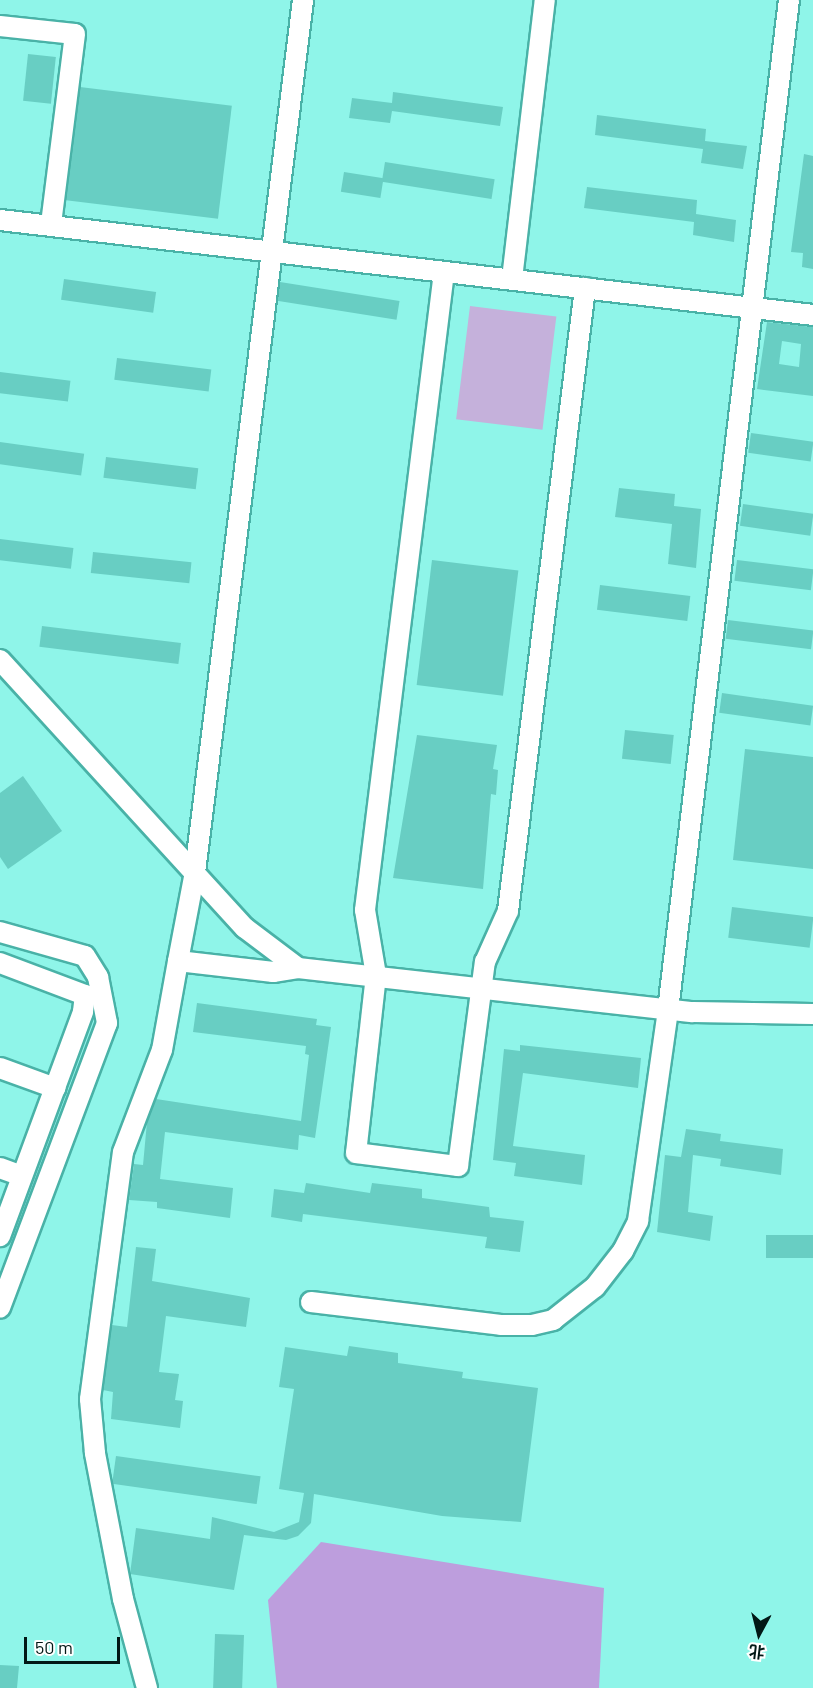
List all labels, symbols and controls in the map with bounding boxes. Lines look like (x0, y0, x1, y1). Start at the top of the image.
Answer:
north arrow (729, 1604, 789, 1664)
scale bar (27, 1625, 123, 1663)
text: 50 m (35, 1636, 73, 1658)
text: 北 (748, 1642, 766, 1663)

